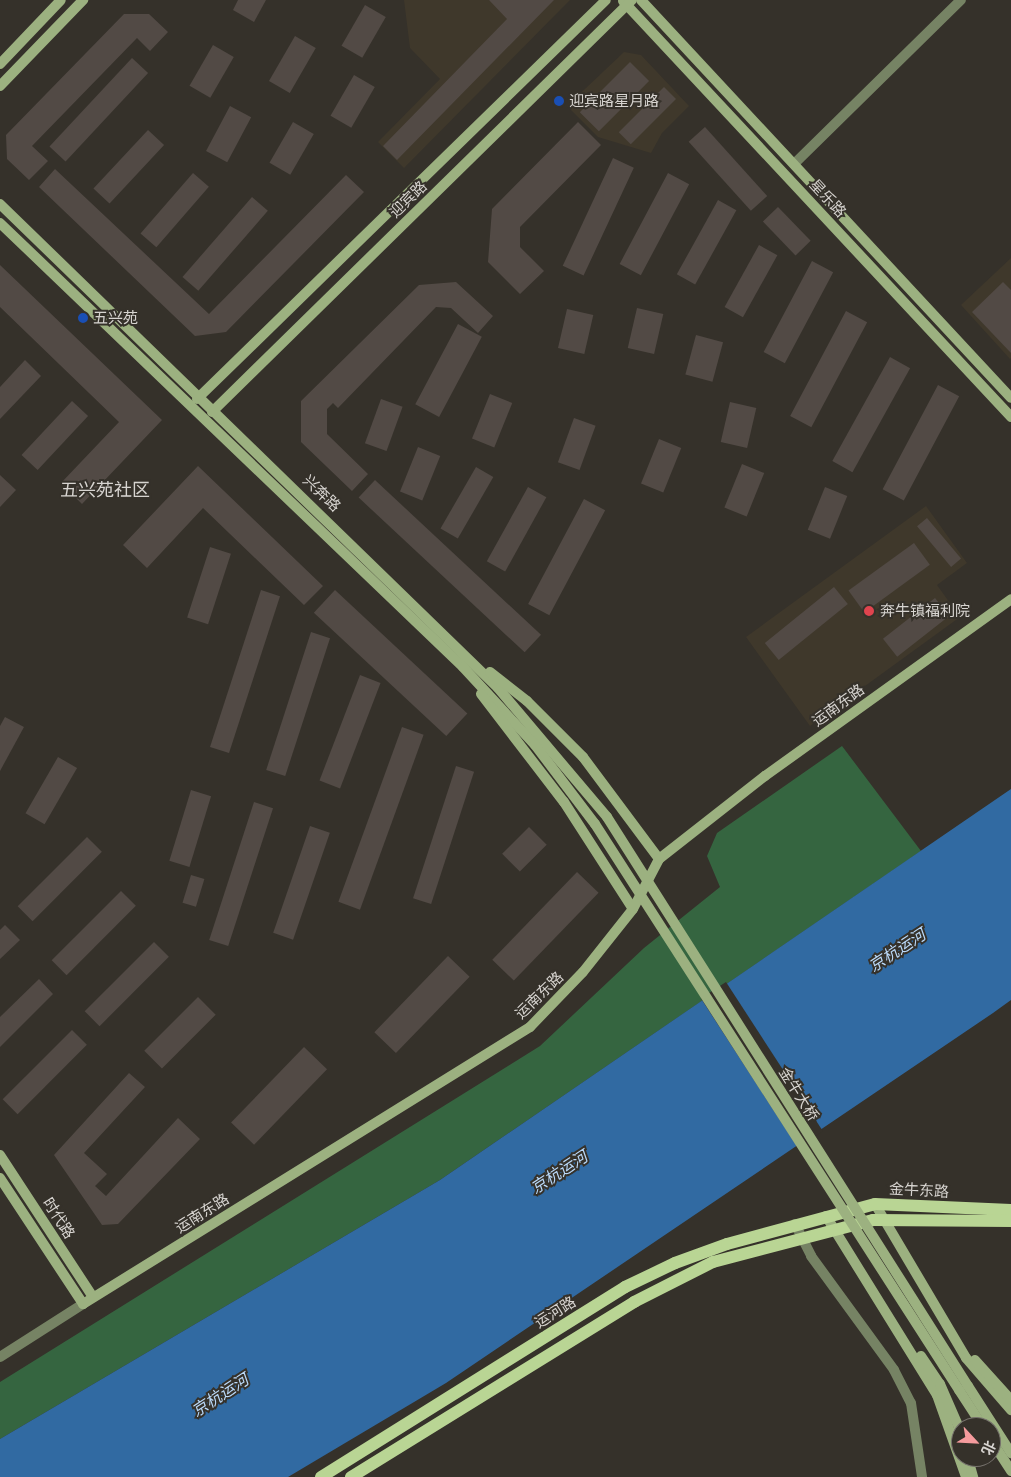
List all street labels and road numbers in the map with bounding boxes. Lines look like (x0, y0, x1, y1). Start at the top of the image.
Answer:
street label: 星乐路 (806, 175, 850, 221)
street label: 迎宾路 (386, 177, 430, 221)
street label: 兴奔路 (300, 471, 344, 515)
street label: 运南东路 (808, 680, 868, 730)
street label: 运南东路 (511, 968, 567, 1022)
street label: 金牛大桥 (775, 1064, 823, 1124)
street label: 金牛东路 (889, 1179, 949, 1201)
street label: 运南东路 (172, 1189, 232, 1237)
street label: 时代路 (39, 1194, 79, 1242)
street label: 运河路 (531, 1292, 579, 1332)

